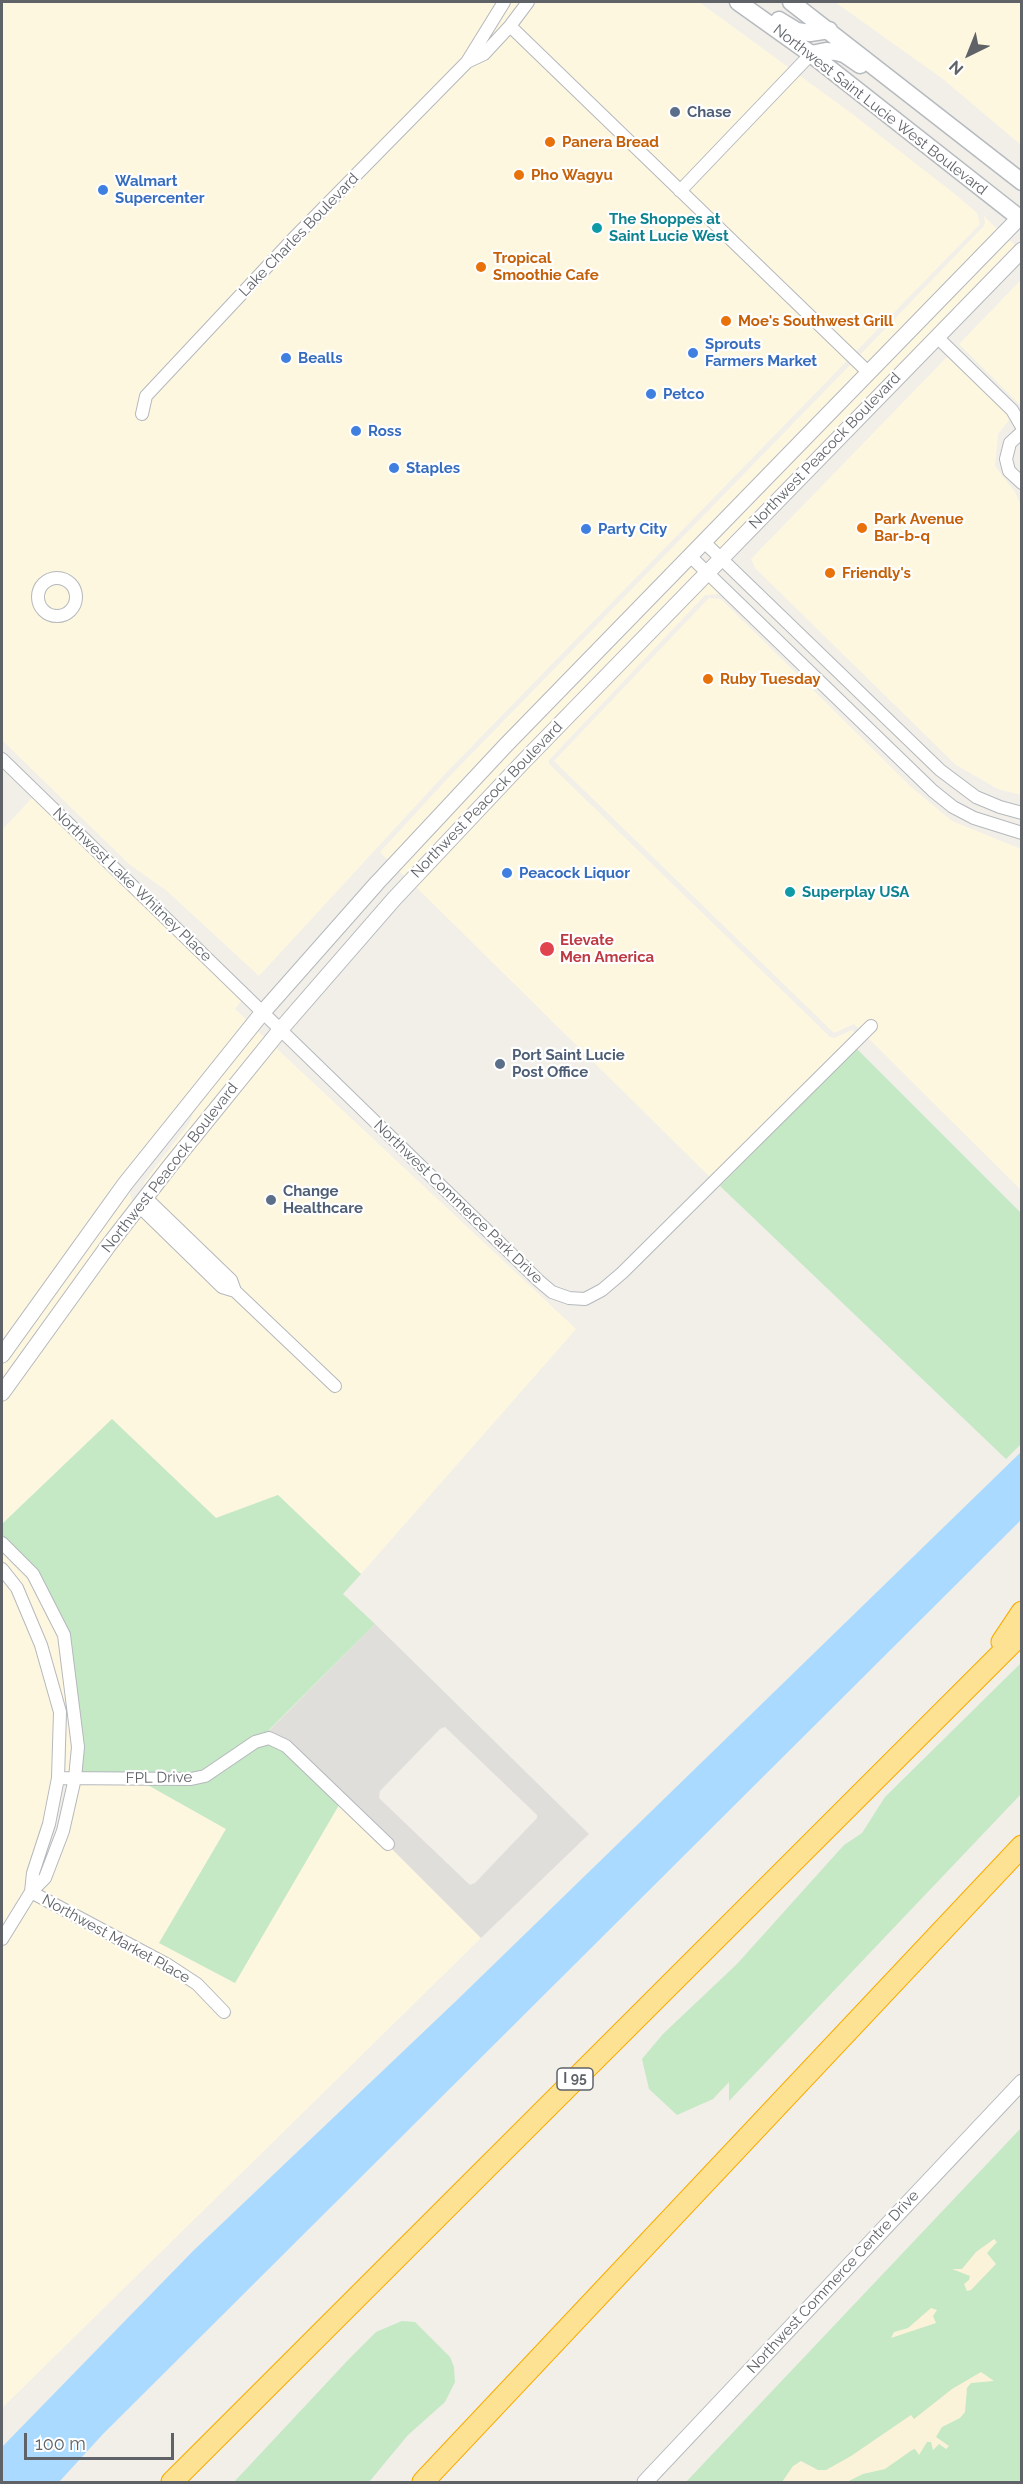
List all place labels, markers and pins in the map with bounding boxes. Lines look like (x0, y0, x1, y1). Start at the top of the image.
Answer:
place label: Chase (687, 103, 731, 121)
marker: Chase (668, 105, 682, 119)
place label: Panera Bread (562, 133, 659, 151)
marker: Panera Bread (543, 135, 557, 149)
place label: Pho Wagyu (531, 166, 613, 184)
marker: Pho Wagyu (512, 168, 526, 182)
place label: Walmart Supercenter (115, 172, 204, 207)
marker: Walmart Supercenter (96, 183, 110, 197)
place label: The Shoppes at Saint Lucie West (609, 210, 729, 245)
marker: The Shoppes at Saint Lucie West (590, 221, 604, 235)
place label: Tropical Smoothie Cafe (493, 249, 599, 284)
marker: Tropical Smoothie Cafe (474, 260, 488, 274)
place label: Moe's Southwest Grill (738, 312, 893, 330)
marker: Moe's Southwest Grill (719, 314, 733, 328)
place label: Sprouts Farmers Market (705, 335, 817, 370)
marker: Sprouts Farmers Market (686, 346, 700, 360)
place label: Bealls (298, 349, 343, 367)
marker: Bealls (279, 351, 293, 365)
place label: Petco (663, 385, 704, 403)
marker: Petco (644, 387, 658, 401)
place label: Ross (368, 422, 402, 440)
marker: Ross (349, 424, 363, 438)
place label: Staples (406, 459, 460, 477)
marker: Staples (387, 461, 401, 475)
place label: Park Avenue Bar-b-q (874, 510, 963, 545)
place label: Party City (598, 520, 667, 538)
marker: Park Avenue Bar-b-q (855, 521, 869, 535)
marker: Party City (579, 522, 593, 536)
place label: Friendly's (842, 564, 911, 582)
marker: Friendly's (823, 566, 837, 580)
place label: Ruby Tuesday (720, 670, 821, 688)
marker: Ruby Tuesday (701, 672, 715, 686)
place label: Peacock Liquor (519, 864, 630, 882)
marker: Peacock Liquor (500, 866, 514, 880)
place label: Superplay USA (802, 883, 909, 901)
marker: Superplay USA (783, 885, 797, 899)
place label: Elevate Men America (560, 931, 654, 966)
marker: Elevate Men America (538, 940, 556, 958)
place label: Port Saint Lucie Post Office (512, 1046, 625, 1081)
marker: Port Saint Lucie Post Office (493, 1057, 507, 1071)
place label: Change Healthcare (283, 1182, 363, 1217)
marker: Change Healthcare (264, 1193, 278, 1207)

